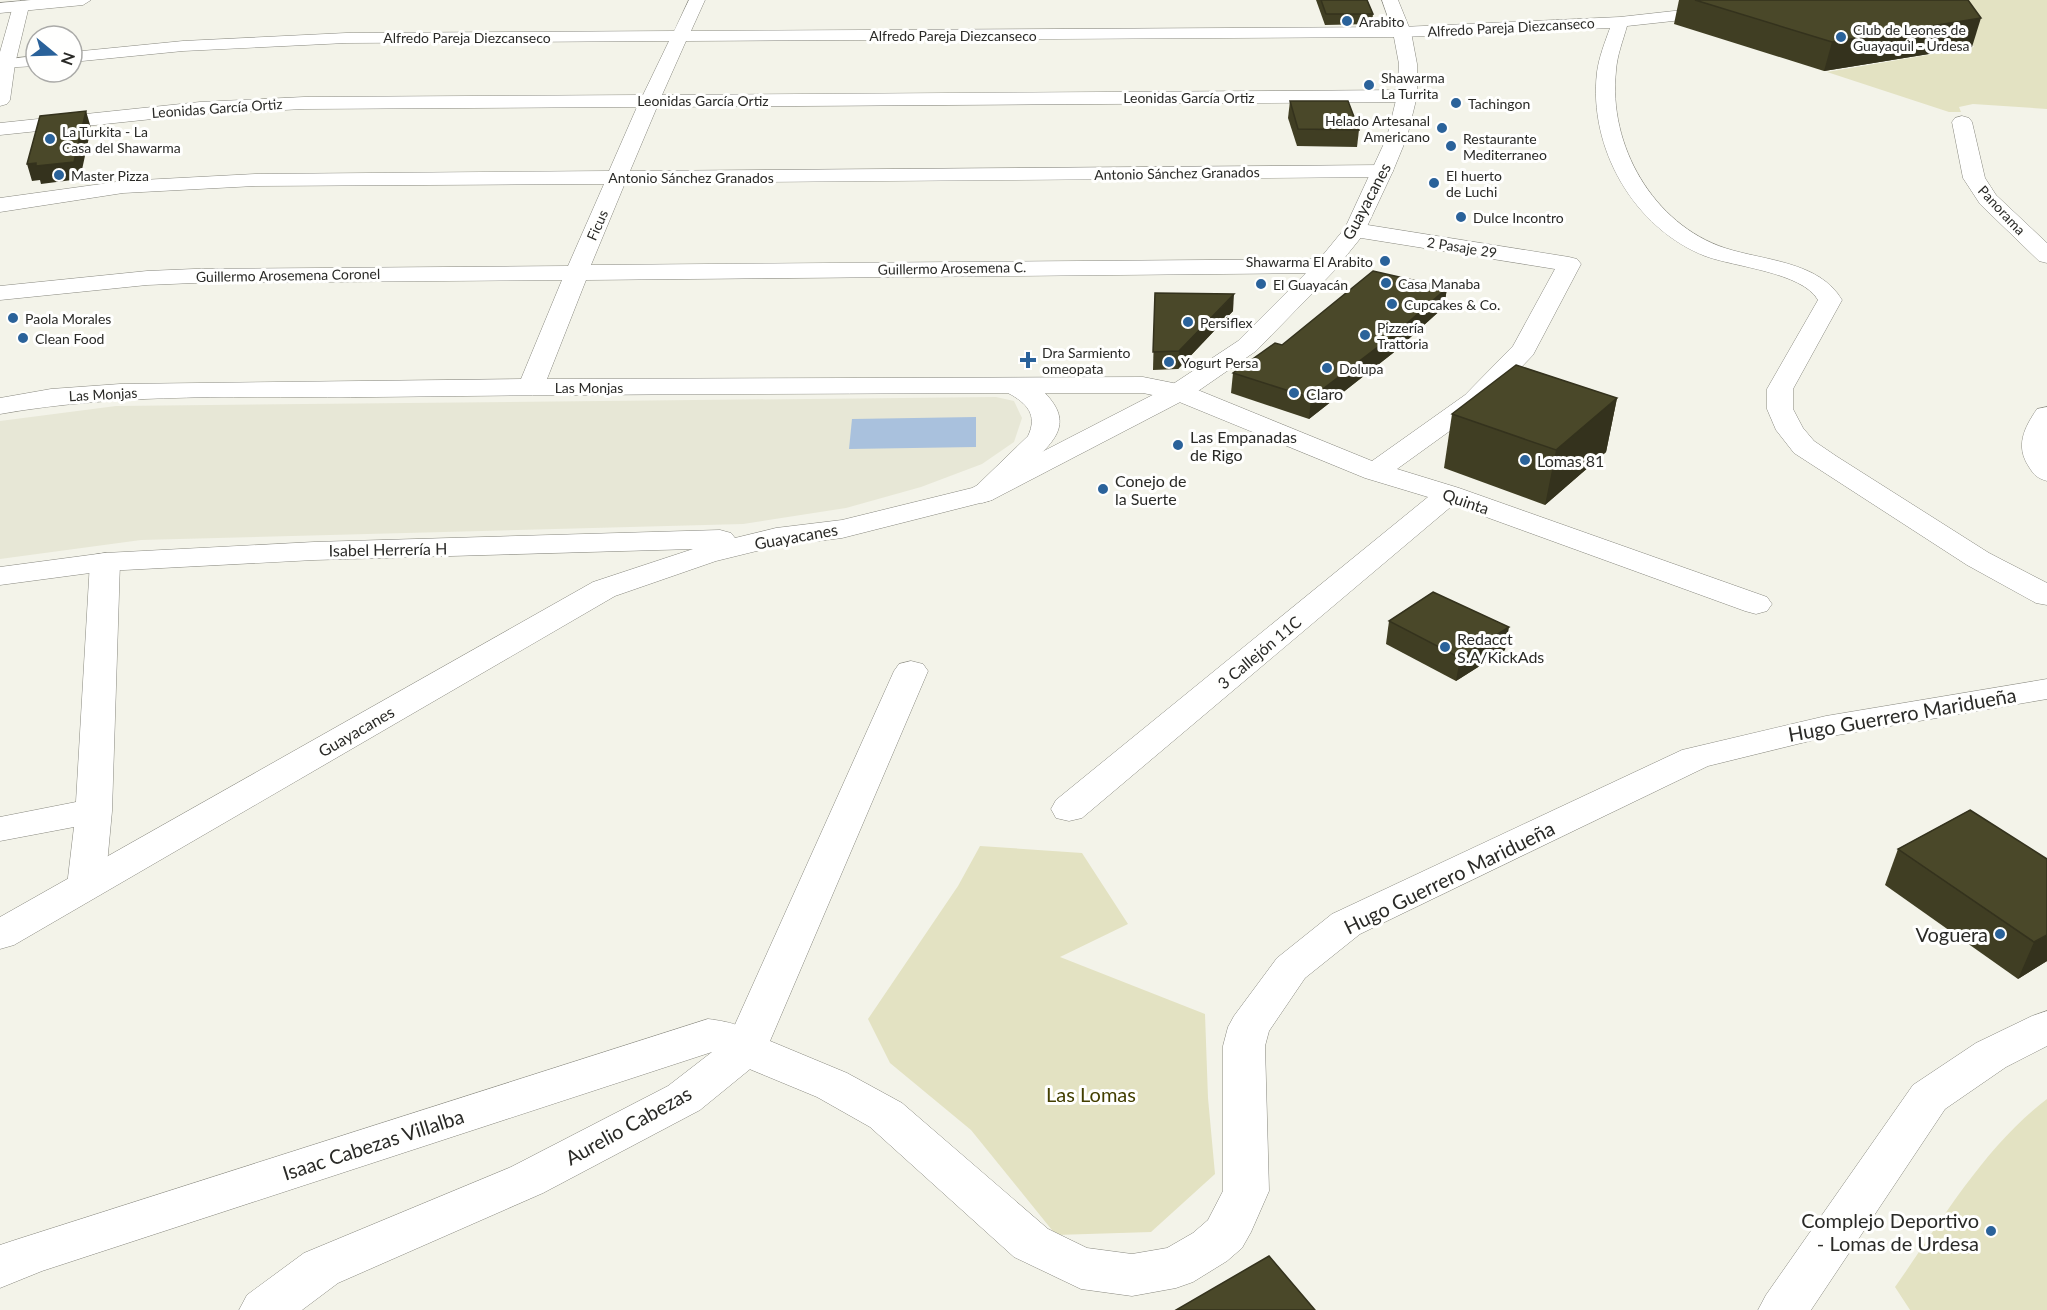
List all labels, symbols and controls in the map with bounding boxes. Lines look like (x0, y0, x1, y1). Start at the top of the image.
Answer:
place label: Arabito (1359, 13, 1405, 30)
marker: Arabito (1340, 14, 1354, 28)
street label: Alfredo Pareja Diezcanseco (1427, 14, 1595, 40)
place label: Club de Leones de Guayaquil - Urdesa (1853, 21, 1970, 54)
north arrow (24, 24, 84, 84)
street label: Alfredo Pareja Diezcanseco (869, 27, 1037, 44)
street label: Alfredo Pareja Diezcanseco (383, 29, 551, 46)
marker: Club de Leones de Guayaquil - Urdesa (1834, 30, 1848, 44)
text: N (58, 50, 80, 68)
place label: Shawarma La Turrita (1381, 69, 1445, 102)
marker: Shawarma La Turrita (1362, 78, 1376, 92)
street label: Leonidas García Ortiz (1123, 89, 1255, 106)
street label: Leonidas García Ortiz (637, 92, 769, 109)
street label: Leonidas García Ortiz (151, 95, 283, 121)
place label: Tachingon (1468, 95, 1530, 112)
marker: Tachingon (1449, 96, 1463, 110)
place label: Helado Artesanal Americano (1325, 112, 1430, 145)
marker: Helado Artesanal Americano (1435, 121, 1449, 135)
place label: La Turkita - La Casa del Shawarma (62, 123, 181, 156)
place label: Restaurante Mediterraneo (1463, 130, 1547, 163)
marker: La Turkita - La Casa del Shawarma (43, 132, 57, 146)
marker: Restaurante Mediterraneo (1444, 139, 1458, 153)
street label: Guayacanes (1338, 159, 1394, 243)
street label: Antonio Sánchez Granados (1094, 163, 1260, 183)
place label: Master Pizza (71, 167, 149, 184)
place label: El huerto de Luchi (1446, 167, 1502, 200)
marker: Master Pizza (52, 168, 66, 182)
street label: Antonio Sánchez Granados (608, 169, 774, 186)
marker: El huerto de Luchi (1427, 176, 1441, 190)
street label: Panorama (1975, 182, 2029, 238)
street label: Ficus (583, 207, 611, 243)
place label: Dulce Incontro (1473, 209, 1564, 226)
marker: Dulce Incontro (1454, 210, 1468, 224)
street label: 2 Pasaje 29 (1426, 233, 1498, 261)
place label: Shawarma El Arabito (1246, 253, 1373, 270)
marker: Shawarma El Arabito (1378, 254, 1392, 268)
street label: Guillermo Arosemena C. (878, 258, 1026, 278)
street label: Guillermo Arosemena Coronel (196, 265, 380, 285)
place label: Casa Manaba (1398, 275, 1480, 292)
place label: El Guayacán (1273, 276, 1348, 293)
marker: Casa Manaba (1379, 276, 1393, 290)
marker: El Guayacán (1254, 277, 1268, 291)
place label: Cupcakes & Co. (1404, 296, 1500, 313)
marker: Cupcakes & Co. (1385, 297, 1399, 311)
place label: Paola Morales (25, 310, 111, 327)
marker: Paola Morales (6, 311, 20, 325)
place label: Persiflex (1200, 314, 1252, 331)
marker: Persiflex (1181, 315, 1195, 329)
place label: Pizzería Trattoria (1377, 319, 1428, 352)
marker: Pizzería Trattoria (1358, 328, 1372, 342)
place label: Clean Food (35, 330, 104, 347)
marker: Clean Food (16, 331, 30, 345)
place label: Dra Sarmiento omeopata (1042, 344, 1131, 377)
marker: Dra Sarmiento omeopata (1019, 351, 1037, 369)
place label: Yogurt Persa (1181, 354, 1258, 371)
marker: Yogurt Persa (1162, 355, 1176, 369)
place label: Dolupa (1339, 360, 1383, 377)
marker: Dolupa (1320, 361, 1334, 375)
street label: Las Monjas (555, 379, 623, 396)
street label: Las Monjas (68, 384, 138, 404)
place label: Claro (1306, 384, 1343, 403)
marker: Claro (1287, 386, 1301, 400)
place label: Las Empanadas de Rigo (1190, 427, 1297, 464)
marker: Las Empanadas de Rigo (1171, 438, 1185, 452)
place label: Lomas 81 (1537, 451, 1604, 470)
marker: Lomas 81 (1518, 453, 1532, 467)
place label: Conejo de la Suerte (1115, 471, 1186, 508)
marker: Conejo de la Suerte (1096, 482, 1110, 496)
street label: Quinta (1440, 484, 1492, 518)
street label: Guayacanes (753, 519, 839, 553)
street label: Isabel Herrería H (329, 538, 447, 560)
street label: 3 Callejón 11C (1213, 611, 1305, 692)
place label: Redacct S.A/KickAds (1457, 629, 1544, 666)
marker: Redacct S.A/KickAds (1438, 640, 1452, 654)
street label: Hugo Guerrero Maridueña (1786, 682, 2018, 746)
street label: Guayacanes (315, 702, 397, 760)
street label: Hugo Guerrero Maridueña (1340, 815, 1558, 939)
place label: Voguera (1916, 922, 1988, 946)
marker: Voguera (1993, 927, 2007, 941)
street label: Aurelio Cabezas (561, 1080, 695, 1170)
park label: Las Lomas (1046, 1082, 1136, 1106)
street label: Isaac Cabezas Villalba (279, 1103, 467, 1185)
place label: Complejo Deportivo - Lomas de Urdesa (1801, 1208, 1979, 1255)
marker: Complejo Deportivo - Lomas de Urdesa (1984, 1224, 1998, 1238)

